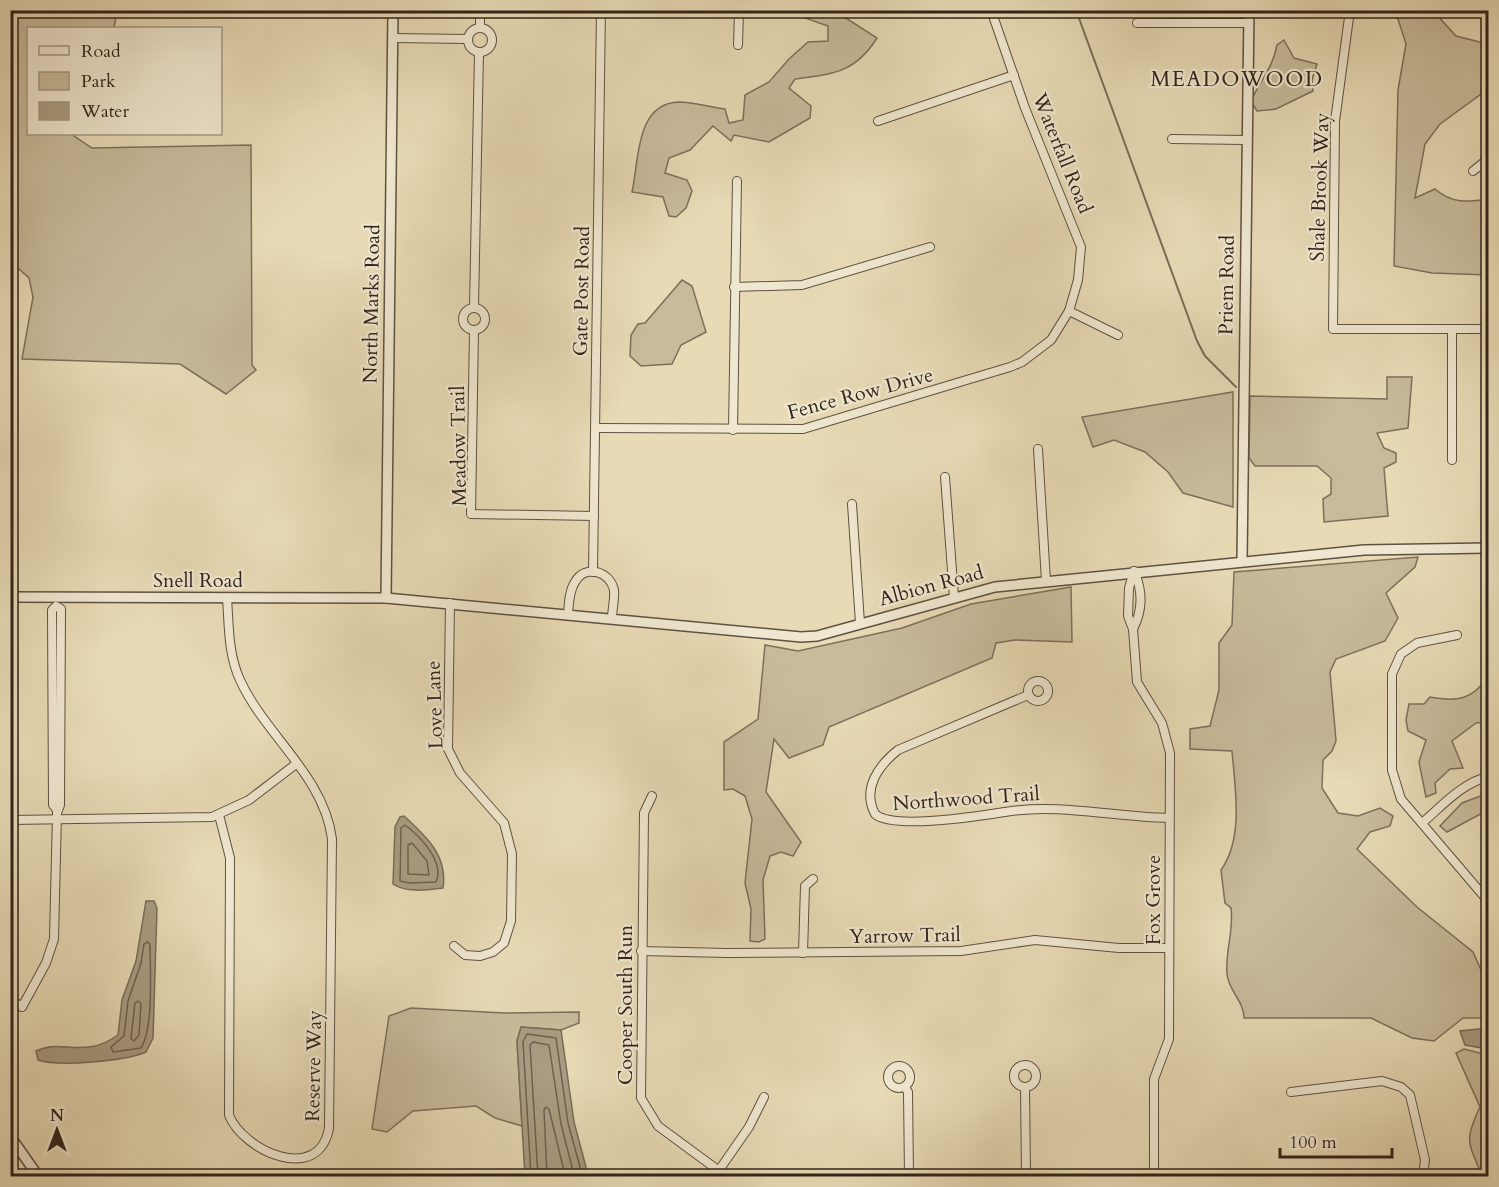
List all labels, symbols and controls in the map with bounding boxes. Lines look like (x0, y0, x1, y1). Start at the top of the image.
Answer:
legend (27, 27, 222, 135)
text: Road (81, 39, 121, 64)
district label: MEADOWOOD (1151, 65, 1323, 94)
text: Park (81, 69, 116, 94)
street label: Waterfall Road (1026, 88, 1099, 218)
text: Water (80, 99, 130, 124)
street label: Shale Brook Way (1303, 112, 1336, 262)
street label: North Marks Road (357, 224, 386, 384)
street label: Gate Post Road (567, 225, 596, 356)
street label: Priem Road (1212, 234, 1241, 335)
street label: Fence Row Drive (784, 361, 936, 426)
street label: Meadow Trail (444, 385, 473, 507)
street label: Albion Road (876, 558, 987, 612)
street label: Snell Road (153, 567, 243, 594)
street label: Love Lane (419, 660, 450, 750)
street label: Northwood Trail (892, 780, 1041, 817)
street label: Fox Grove (1140, 855, 1167, 945)
street label: Yarrow Trail (849, 921, 961, 950)
street label: Cooper South Run (612, 924, 639, 1085)
street label: Reserve Way (299, 1009, 328, 1122)
north arrow (27, 1100, 87, 1160)
text: N (50, 1105, 64, 1127)
scale bar (1280, 1121, 1392, 1159)
text: 100 m (1289, 1130, 1337, 1155)

